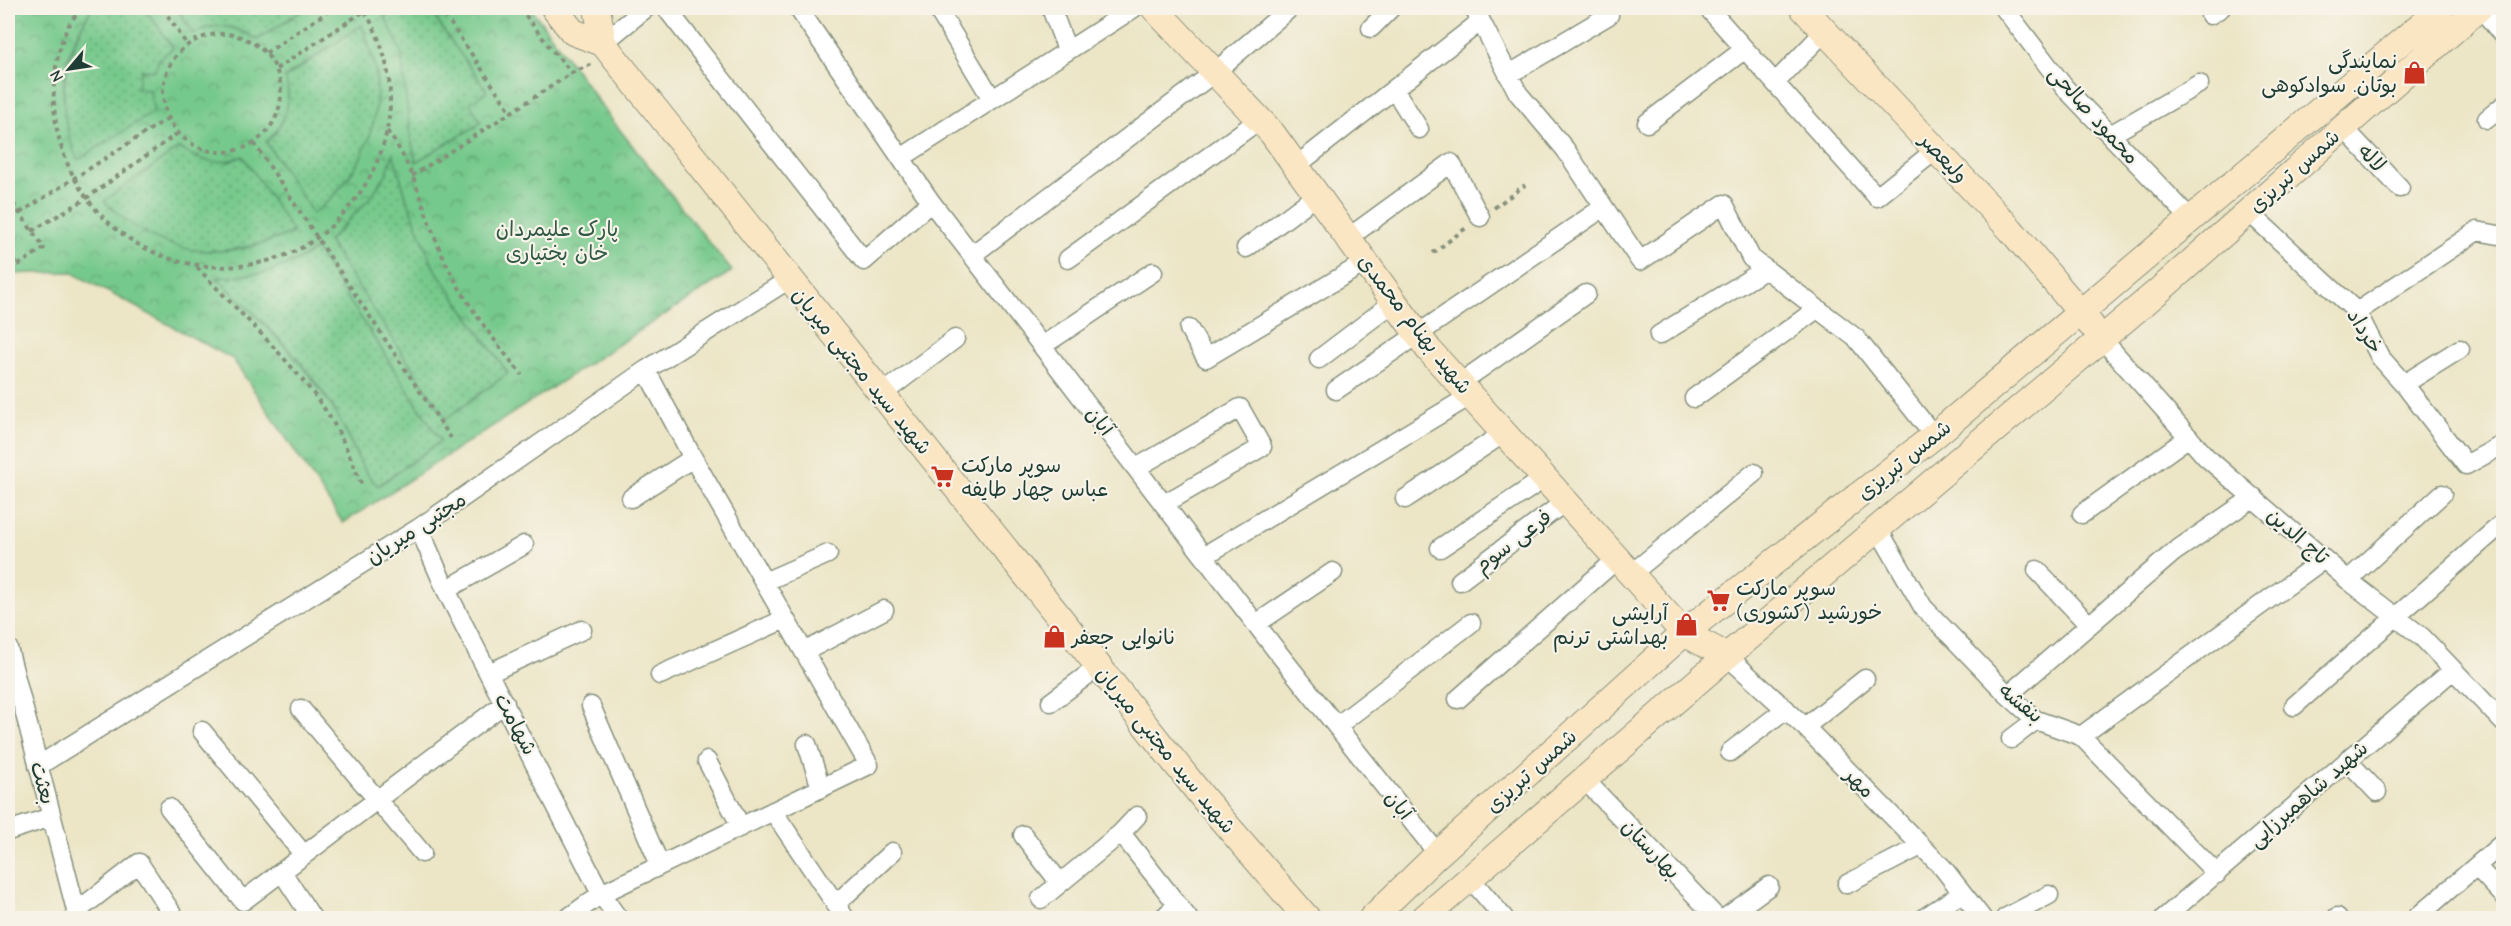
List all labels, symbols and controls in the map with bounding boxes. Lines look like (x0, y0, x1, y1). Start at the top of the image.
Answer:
north arrow (39, 39, 99, 99)
place label: نمایندگی بوتان. سوادکوهی (2261, 49, 2397, 99)
shop icon: نمایندگی بوتان. سوادکوهی (2402, 60, 2428, 86)
street label: محمود صالحی (2042, 61, 2144, 170)
text: N (46, 67, 67, 85)
street label: شمس تبریزی (2244, 124, 2345, 219)
street label: ولیعصر (1914, 127, 1973, 188)
street label: لاله (2353, 139, 2391, 177)
park label: پارک علیمردان خان بختیاری (496, 217, 618, 266)
street label: شهید بهنام محمدی (1350, 249, 1477, 401)
street label: شهید سید مجتبی میریان (786, 283, 937, 460)
street label: خرداد (2342, 304, 2388, 358)
street label: آبان (1080, 402, 1119, 442)
street label: شمس تبریزی (1852, 415, 1956, 506)
place label: سوپر مارکت عباس چهار طایفه (961, 453, 1108, 502)
supermarket icon: سوپر مارکت عباس چهار طایفه (930, 464, 956, 490)
street label: مجتبی میریان (362, 487, 472, 571)
street label: تاج الدین (2261, 503, 2335, 571)
street label: فرعی سوم (1470, 504, 1559, 581)
place label: سوپر مارکت خورشید (کشوری) (1736, 576, 1882, 625)
supermarket icon: سوپر مارکت خورشید (کشوری) (1705, 587, 1731, 613)
place label: آرایشی بهداشتی ترنم (1553, 601, 1669, 653)
shop icon: آرایشی بهداشتی ترنم (1673, 612, 1699, 638)
shop icon: نانوایی جعفر (1041, 624, 1067, 650)
place label: نانوایی جعفر (1070, 625, 1176, 651)
street label: شهید سید مجتبی میریان (1090, 662, 1241, 839)
street label: بنفشه (1993, 678, 2048, 729)
street label: شهامت (490, 689, 542, 759)
street label: شمس تبریزی (1481, 724, 1582, 819)
street label: شهید شاهمیرزایی (2243, 736, 2374, 854)
street label: بعثت (25, 759, 60, 807)
street label: مهر (1839, 762, 1880, 803)
street label: آبان (1379, 786, 1418, 826)
street label: بهارستان (1616, 814, 1685, 885)

